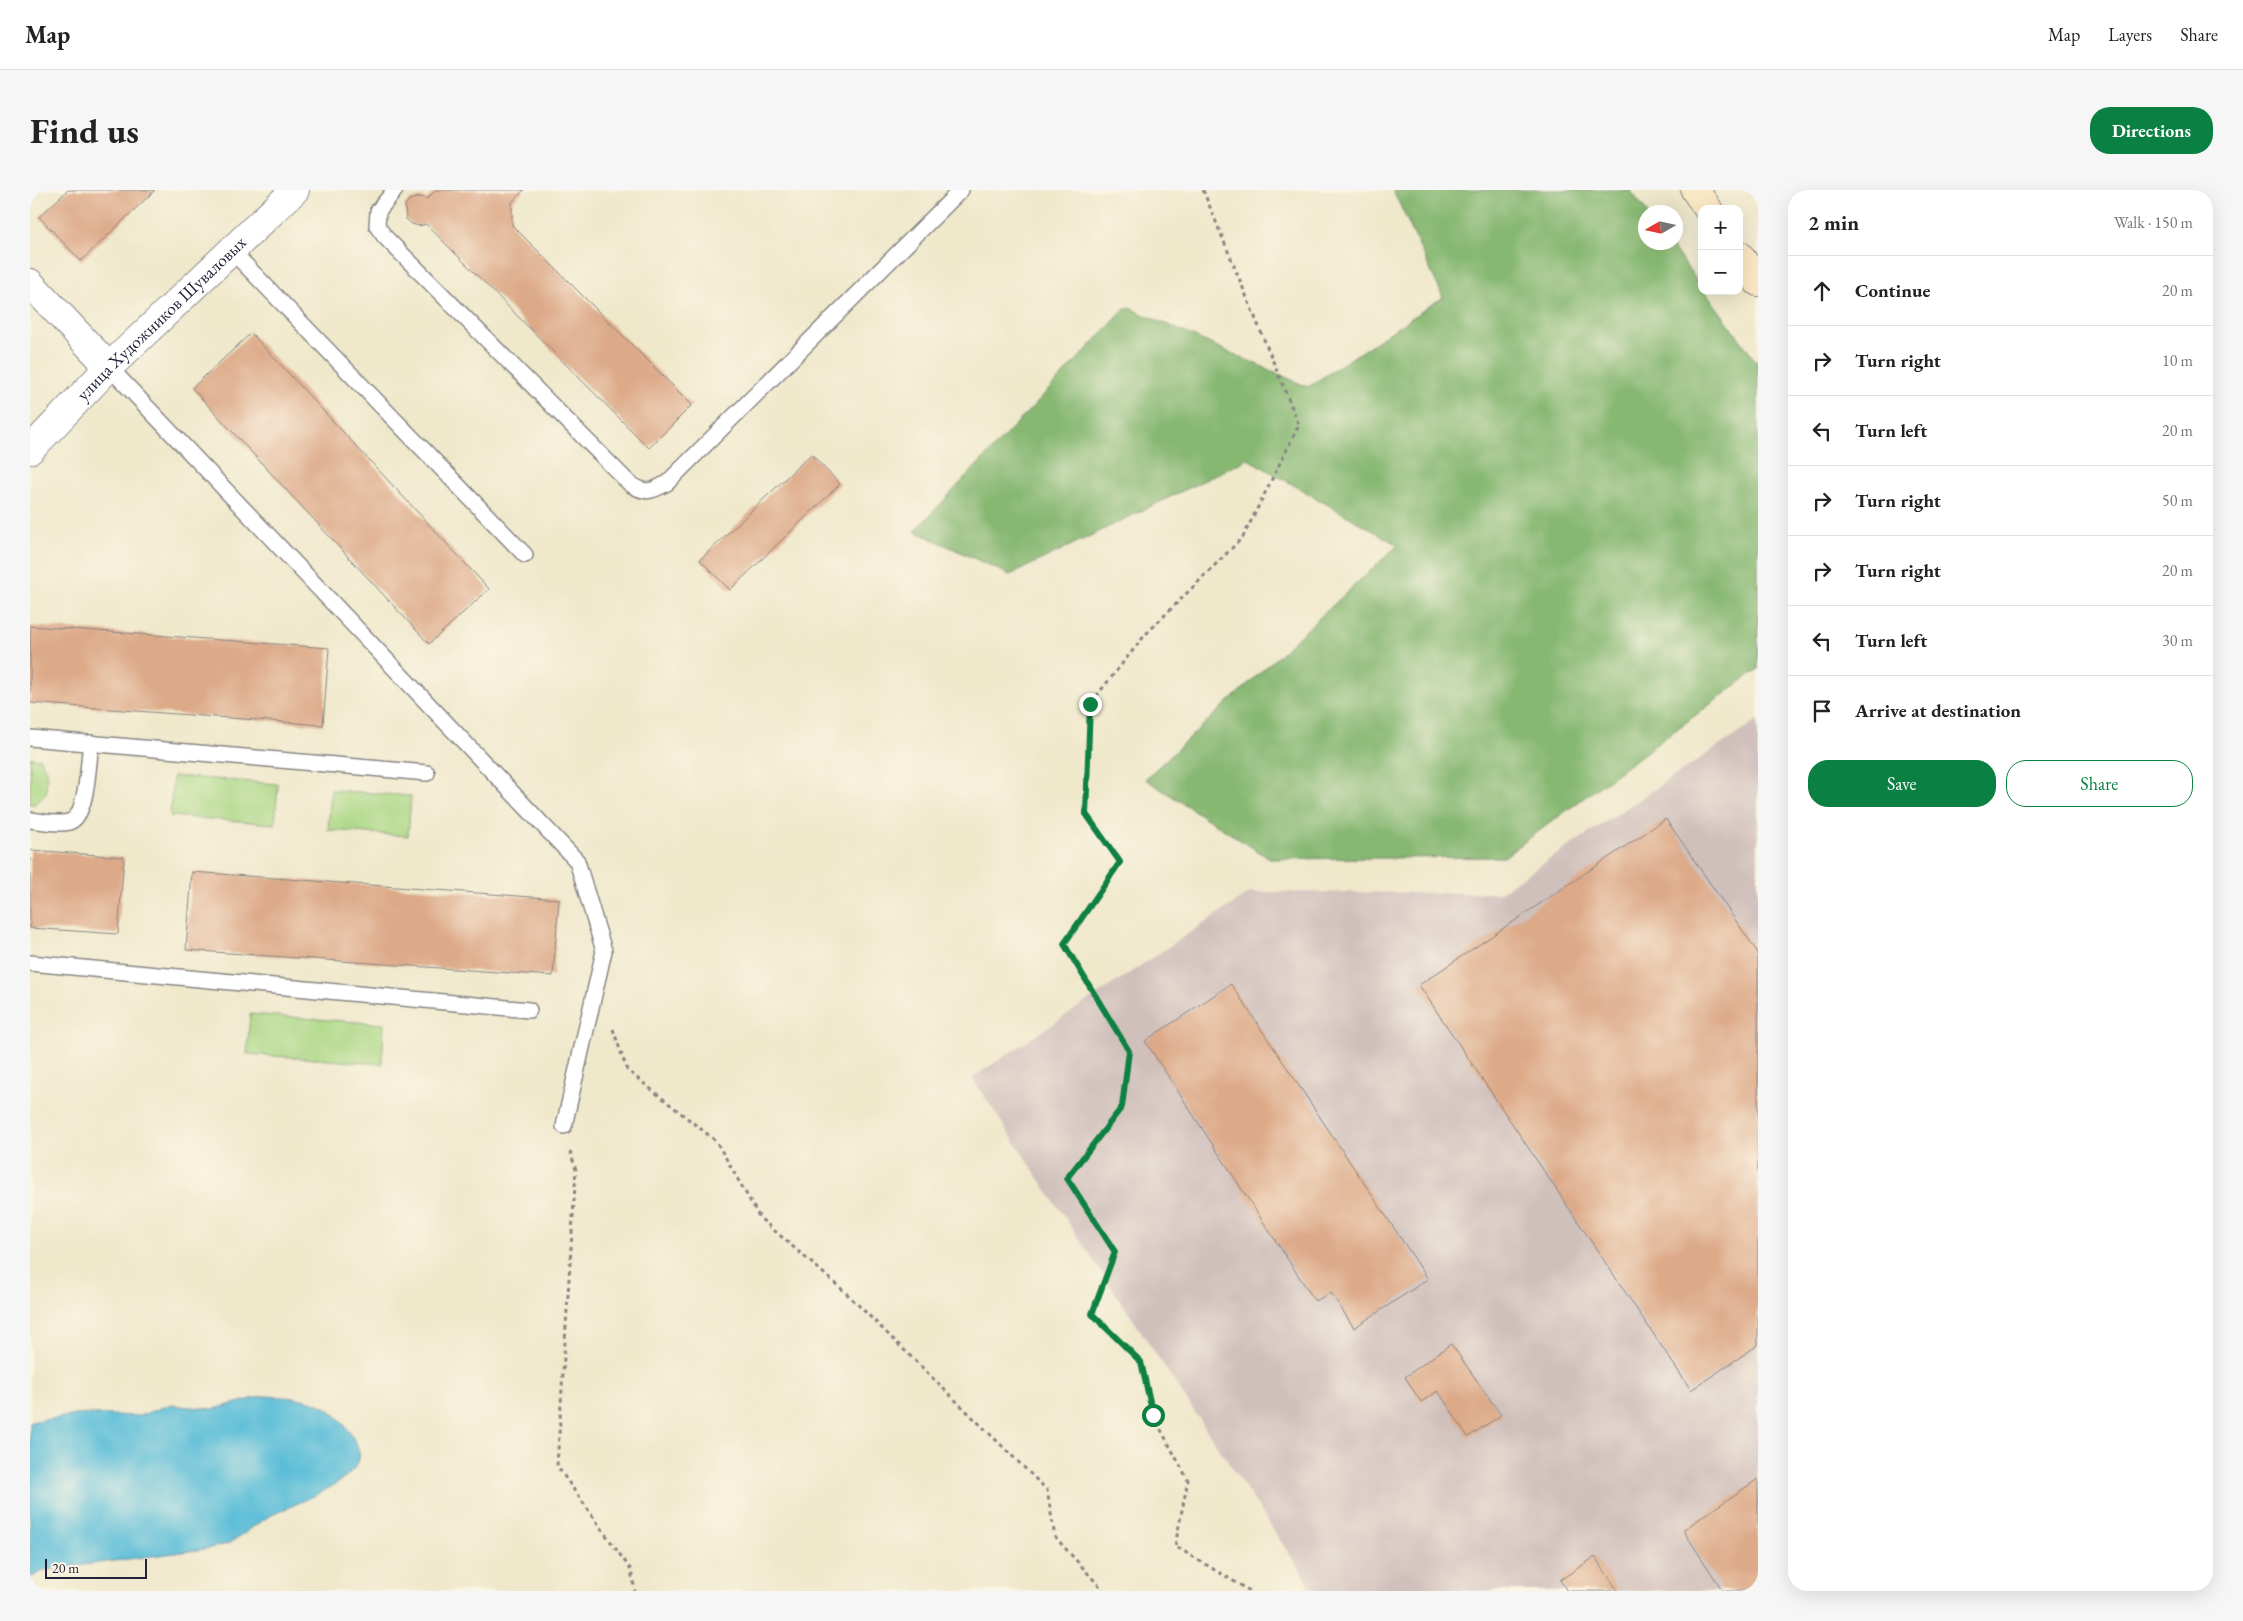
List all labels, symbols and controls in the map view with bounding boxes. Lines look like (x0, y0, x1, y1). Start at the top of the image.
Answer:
text: Map (25, 19, 70, 50)
text: Map (2048, 23, 2080, 46)
text: Layers (2108, 23, 2152, 46)
text: Share (2180, 23, 2218, 46)
button: Directions (2090, 107, 2213, 154)
text: Find us (30, 108, 139, 153)
north arrow (1638, 205, 1683, 250)
map controls (1698, 205, 1743, 295)
button: + (1698, 205, 1743, 250)
text: 2 min (1808, 209, 1859, 236)
text: Walk · 150 m (2114, 212, 2193, 233)
street label: улица Художников Шуваловых (71, 231, 251, 405)
button: − (1698, 250, 1743, 295)
icon: ahead (1808, 277, 1836, 305)
text: Continue (1855, 278, 1930, 303)
text: 20 m (2162, 280, 2193, 301)
icon: right (1808, 347, 1836, 375)
text: Turn right (1855, 348, 1941, 373)
text: 10 m (2162, 350, 2193, 371)
icon: left (1808, 417, 1836, 445)
text: Turn left (1855, 418, 1927, 443)
text: 20 m (2162, 420, 2193, 441)
icon: right (1808, 487, 1836, 515)
text: Turn right (1855, 488, 1941, 513)
text: 50 m (2162, 490, 2193, 511)
icon: right (1808, 557, 1836, 585)
text: Turn right (1855, 558, 1941, 583)
text: 20 m (2162, 560, 2193, 581)
icon: left (1808, 627, 1836, 655)
text: Turn left (1855, 628, 1927, 653)
text: 30 m (2162, 630, 2193, 651)
route end (1079, 693, 1102, 716)
icon: arrive (1808, 697, 1836, 725)
text: Arrive at destination (1855, 698, 2021, 723)
button: Save (1808, 760, 1996, 807)
button: Share (2006, 760, 2193, 807)
route start (1142, 1404, 1165, 1427)
scale bar (45, 1556, 148, 1579)
text: 20 m (52, 1559, 79, 1577)

